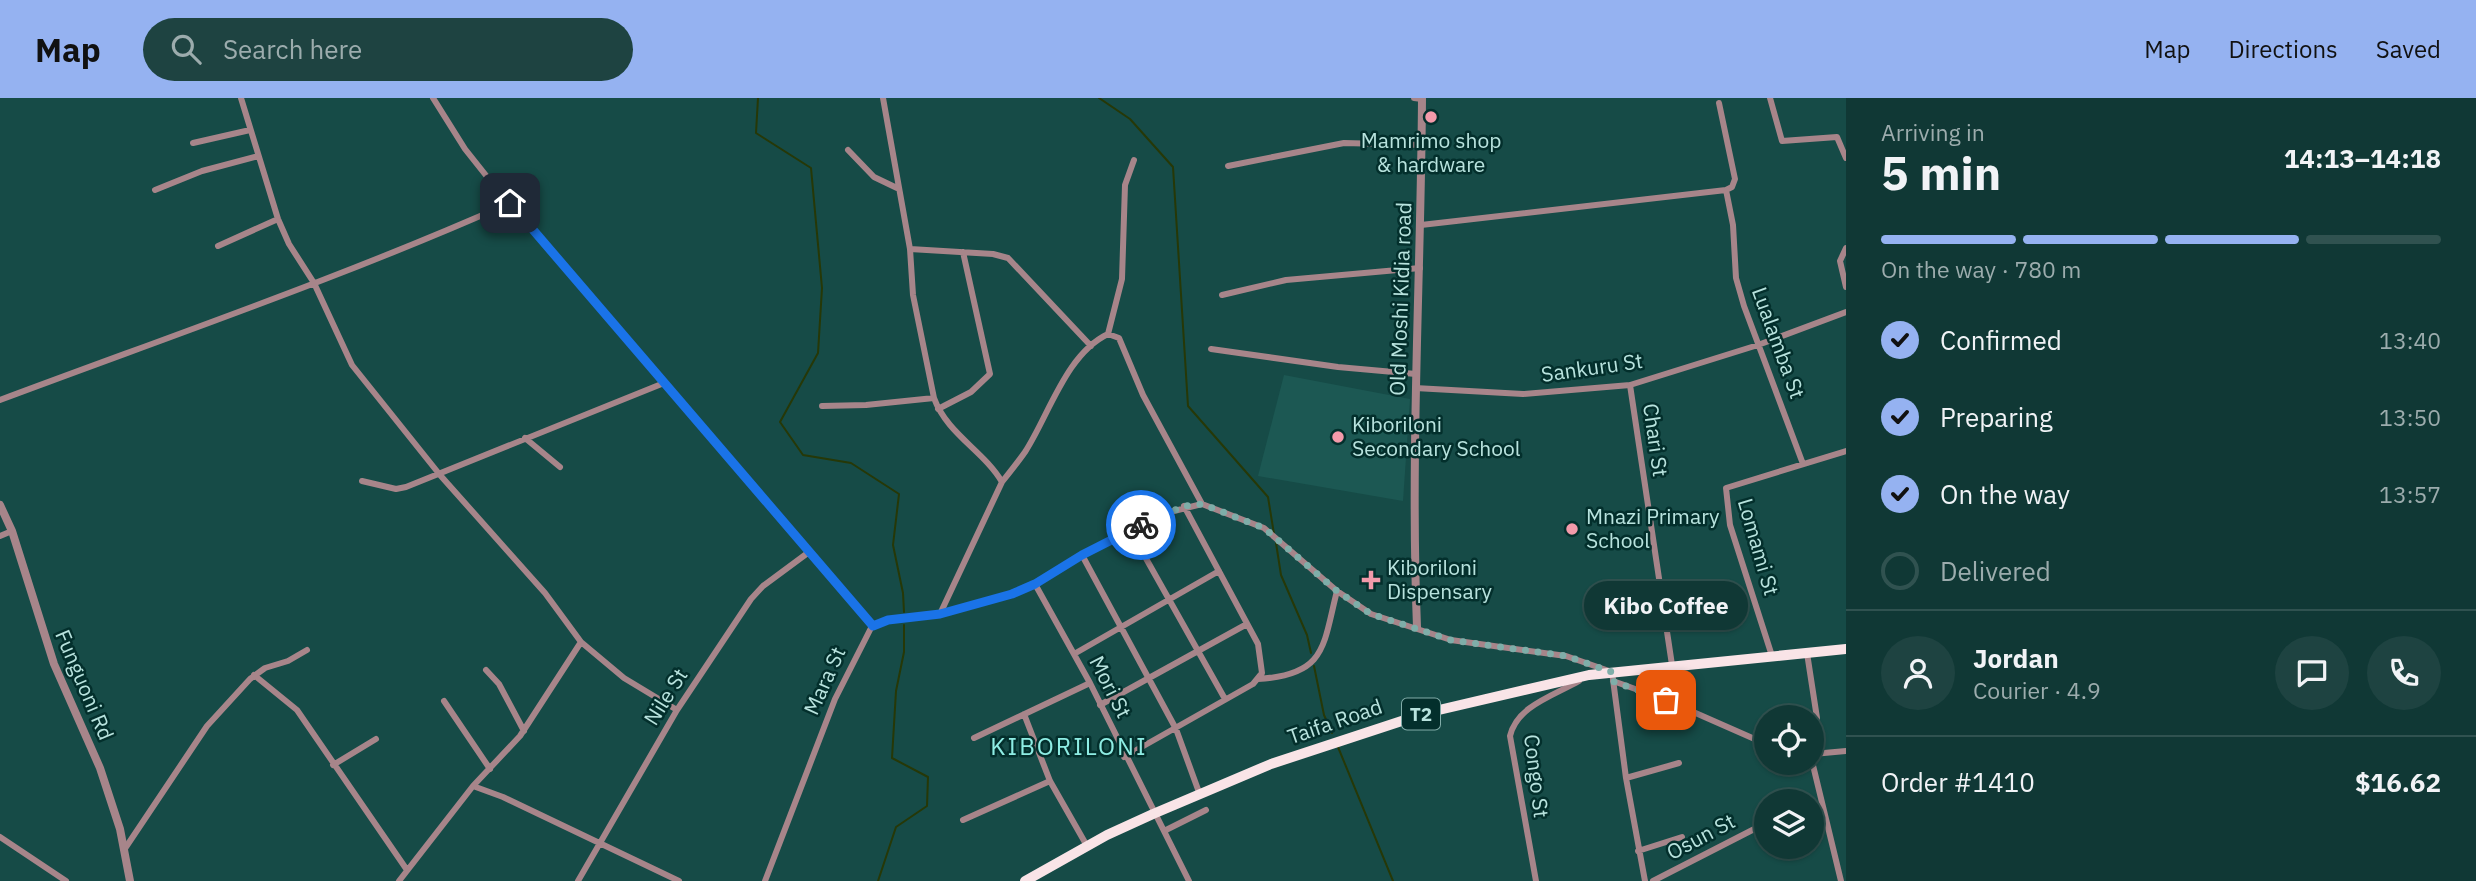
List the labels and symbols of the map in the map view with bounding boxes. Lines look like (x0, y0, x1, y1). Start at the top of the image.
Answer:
marker: Mamrimo shop & hardware (1423, 109, 1439, 125)
place label: Mamrimo shop & hardware (1361, 126, 1501, 178)
pin (480, 173, 540, 233)
street label: Old Moshi Kidia road (1383, 202, 1417, 396)
street label: Lualamba St (1746, 283, 1812, 402)
street label: Sankuru St (1539, 346, 1644, 388)
street label: Chari St (1637, 401, 1675, 478)
place label: Kiboriloni Secondary School (1352, 410, 1521, 462)
marker: Kiboriloni Secondary School (1330, 429, 1346, 445)
courier (1106, 490, 1176, 560)
street label: Lomami St (1732, 495, 1786, 599)
place label: Mnazi Primary School (1586, 502, 1720, 554)
marker: Mnazi Primary School (1564, 521, 1580, 537)
place label: Kiboriloni Dispensary (1387, 553, 1493, 605)
marker: Kiboriloni Dispensary (1361, 570, 1381, 590)
callout: Kibo Coffee (1584, 581, 1748, 630)
street label: Funguoni Rd (49, 625, 121, 744)
street label: Mara St (797, 642, 851, 719)
street label: Mori St (1083, 651, 1138, 722)
street label: Nile St (637, 663, 693, 730)
pin (1636, 670, 1696, 730)
street label: Taifa Road (1284, 692, 1386, 750)
road number: T2 (1402, 698, 1440, 730)
district label: KIBORILONI (990, 730, 1148, 762)
street label: Congo St (1518, 732, 1556, 819)
street label: Osun St (1662, 807, 1740, 866)

